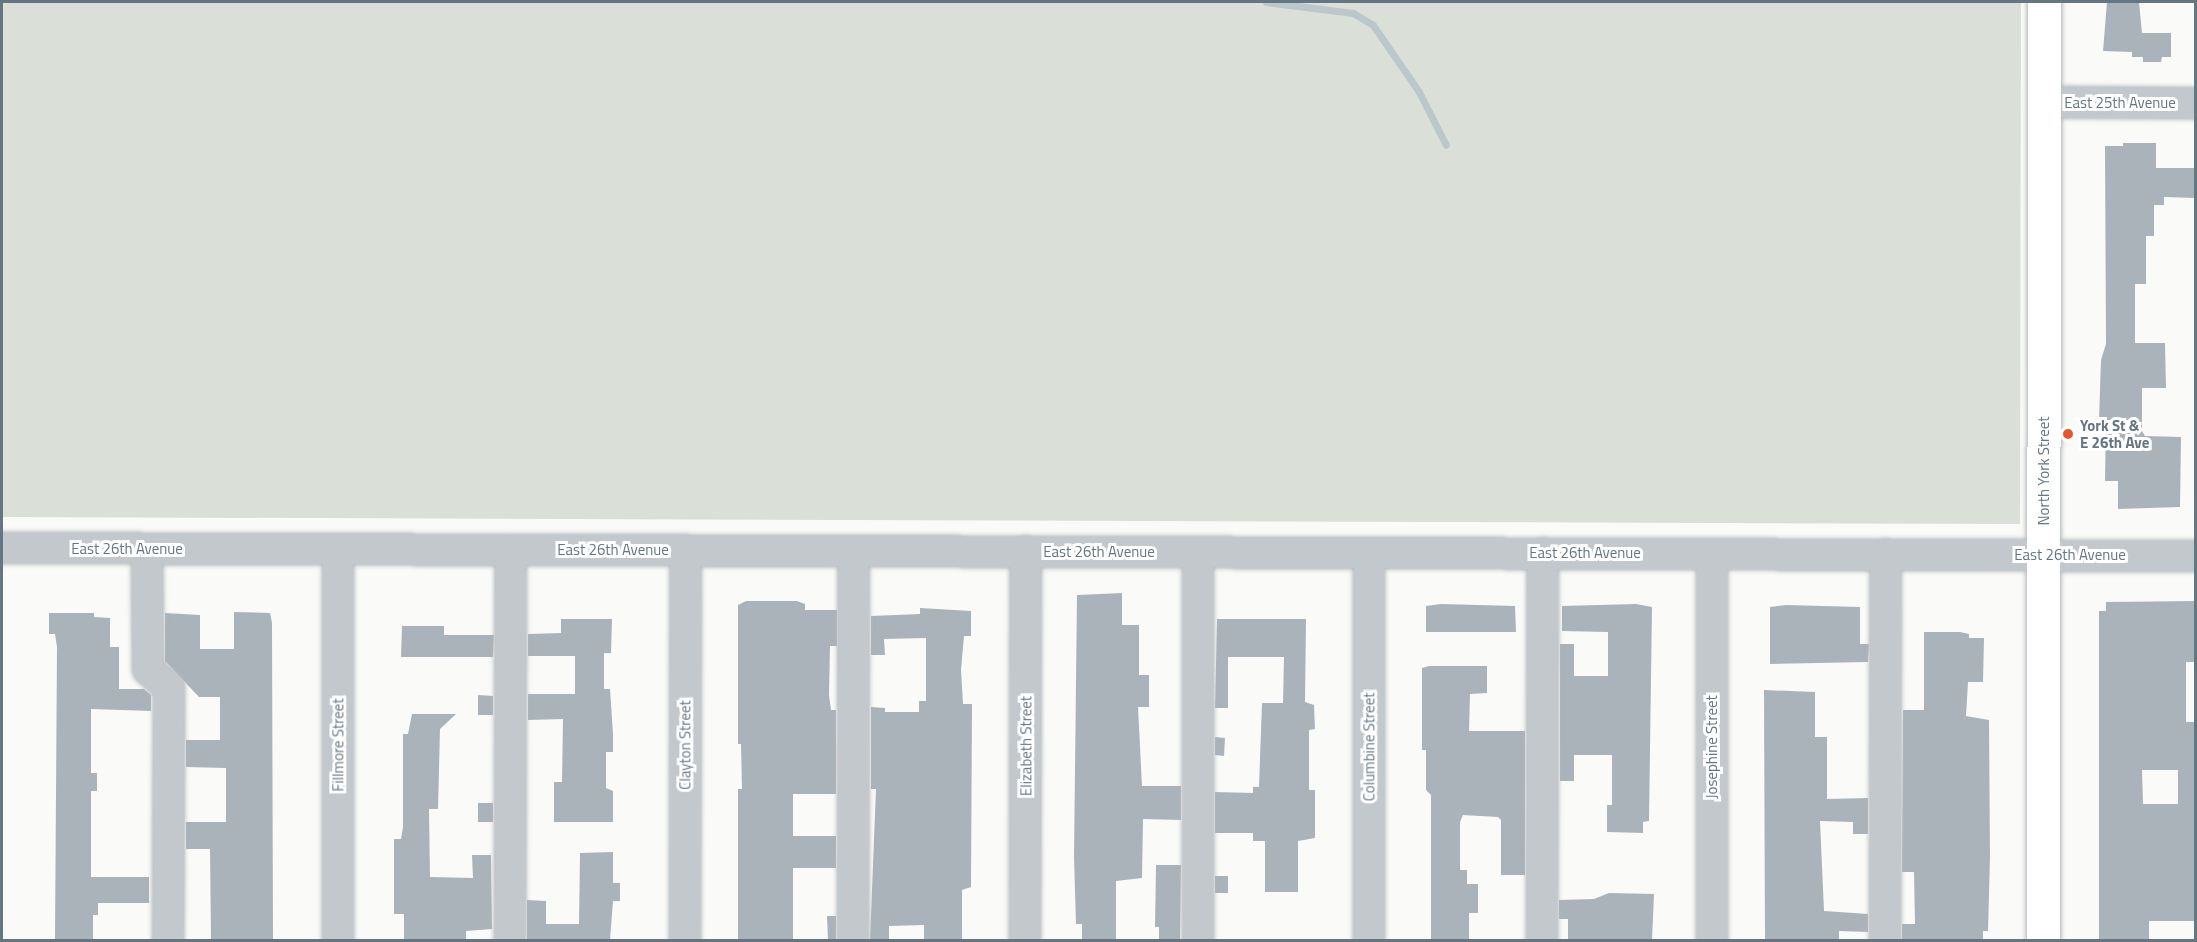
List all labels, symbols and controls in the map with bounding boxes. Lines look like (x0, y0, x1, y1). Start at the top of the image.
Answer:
street label: East 25th Avenue (2064, 94, 2176, 112)
street label: North York Street (2035, 416, 2053, 526)
place label: York St & E 26th Ave (2080, 416, 2149, 451)
marker: York St & E 26th Ave (2061, 427, 2075, 441)
street label: East 26th Avenue (71, 540, 183, 558)
street label: East 26th Avenue (557, 541, 669, 559)
street label: East 26th Avenue (1043, 543, 1155, 561)
street label: East 26th Avenue (1529, 544, 1641, 562)
street label: East 26th Avenue (2014, 546, 2126, 564)
street label: Columbine Street (1360, 693, 1378, 801)
street label: Josephine Street (1703, 695, 1721, 799)
street label: Elizabeth Street (1017, 696, 1035, 796)
street label: Fillmore Street (329, 698, 347, 792)
street label: Clayton Street (676, 700, 694, 790)

